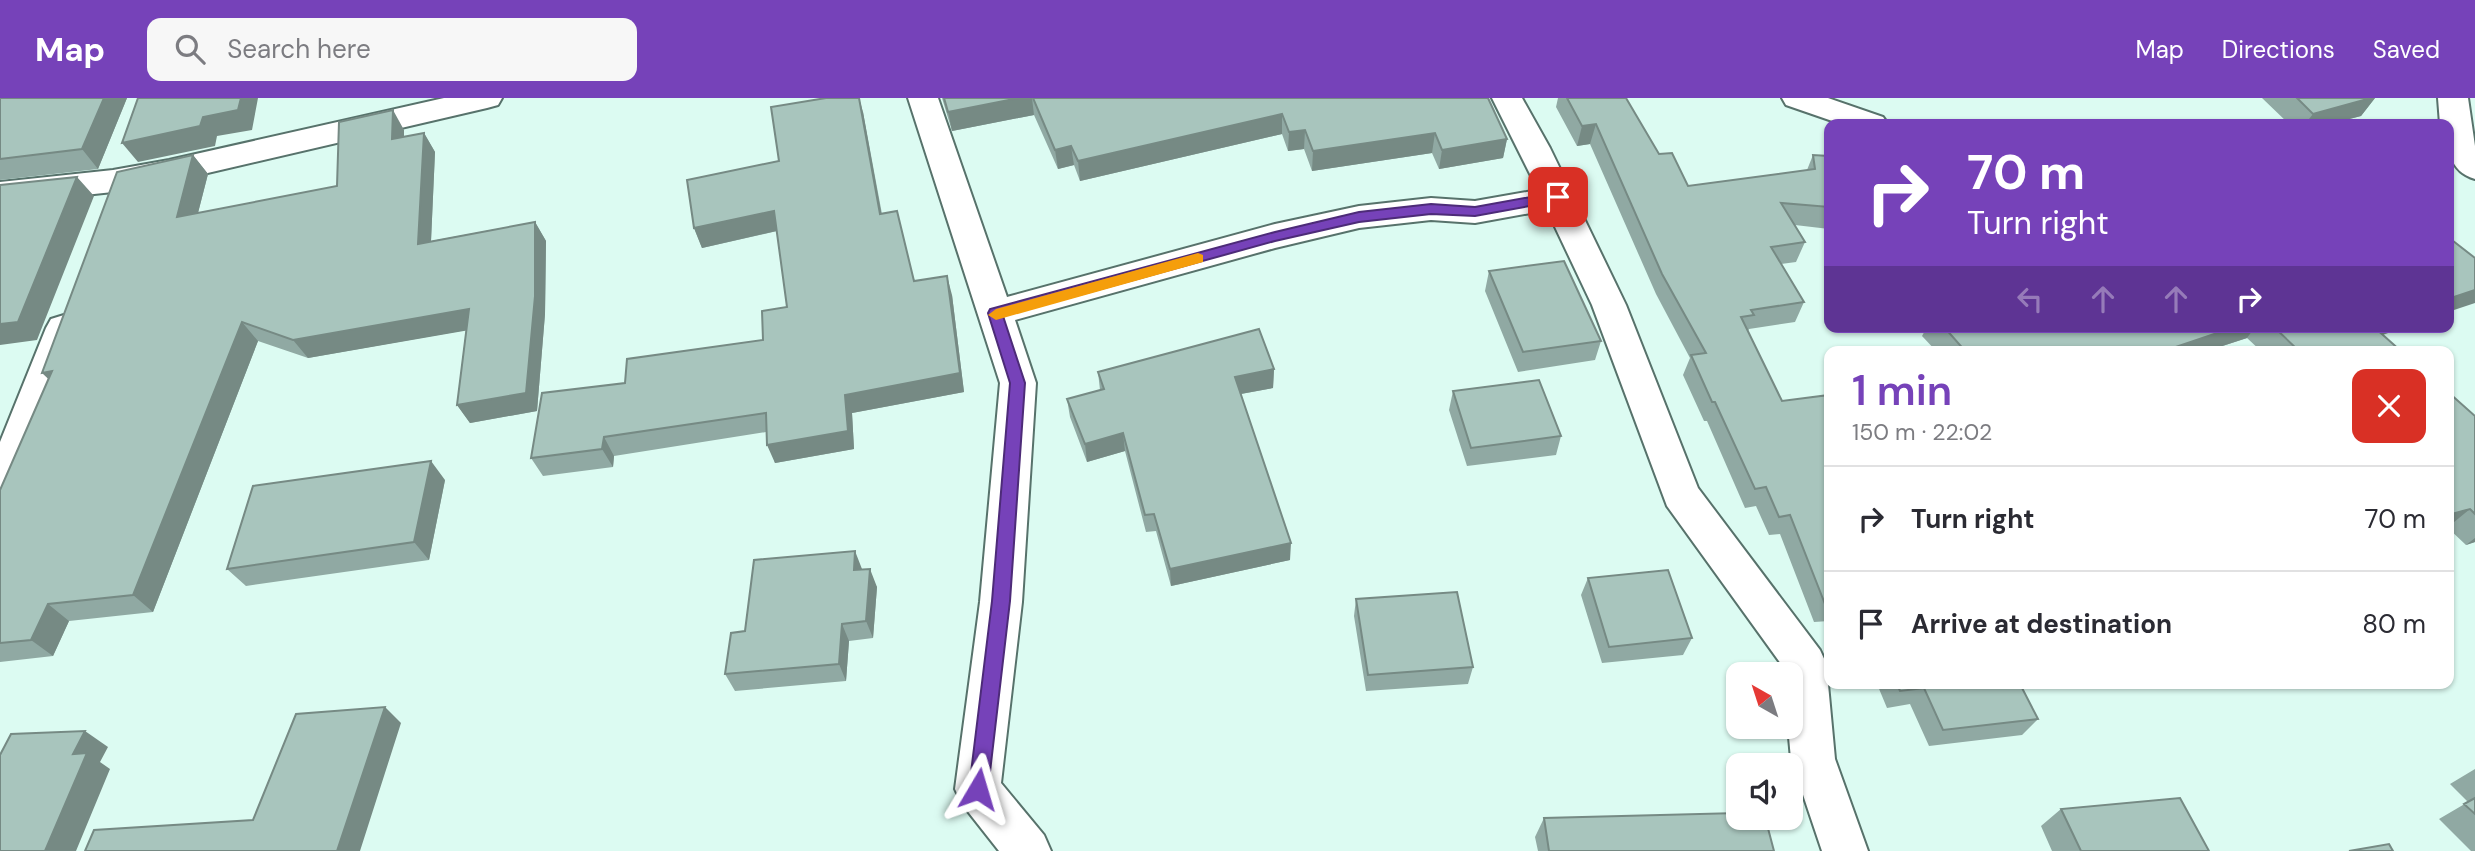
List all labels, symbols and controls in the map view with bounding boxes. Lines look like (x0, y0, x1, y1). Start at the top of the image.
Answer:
search box (147, 18, 637, 81)
text: Map (35, 28, 105, 71)
icon: search (171, 30, 209, 68)
text: Search here (227, 32, 371, 66)
text: Map (2136, 34, 2184, 65)
text: Directions (2222, 34, 2335, 65)
text: Saved (2373, 34, 2440, 65)
text: 70 m (1967, 140, 2085, 204)
icon: right (1852, 147, 1943, 238)
pin (1528, 167, 1588, 227)
icon: arrive (1539, 178, 1577, 216)
text: Turn right (1967, 202, 2109, 244)
icon: left (2011, 280, 2049, 318)
icon: ahead (2084, 280, 2122, 318)
icon: ahead (2157, 280, 2195, 318)
icon: right (2230, 280, 2268, 318)
text: 1 min (1852, 363, 1952, 418)
button: close (2352, 369, 2426, 443)
text: 150 m · 22:02 (1852, 417, 1992, 447)
icon: right (1852, 500, 1890, 538)
text: Turn right (1911, 502, 2035, 536)
text: 70 m (2365, 502, 2426, 536)
icon: arrive (1852, 605, 1890, 643)
text: Arrive at destination (1911, 607, 2172, 641)
text: 80 m (2362, 607, 2426, 641)
north arrow (1726, 662, 1802, 738)
map controls (1726, 662, 1803, 830)
position arrow (941, 752, 1015, 826)
button: sound (1726, 753, 1803, 830)

